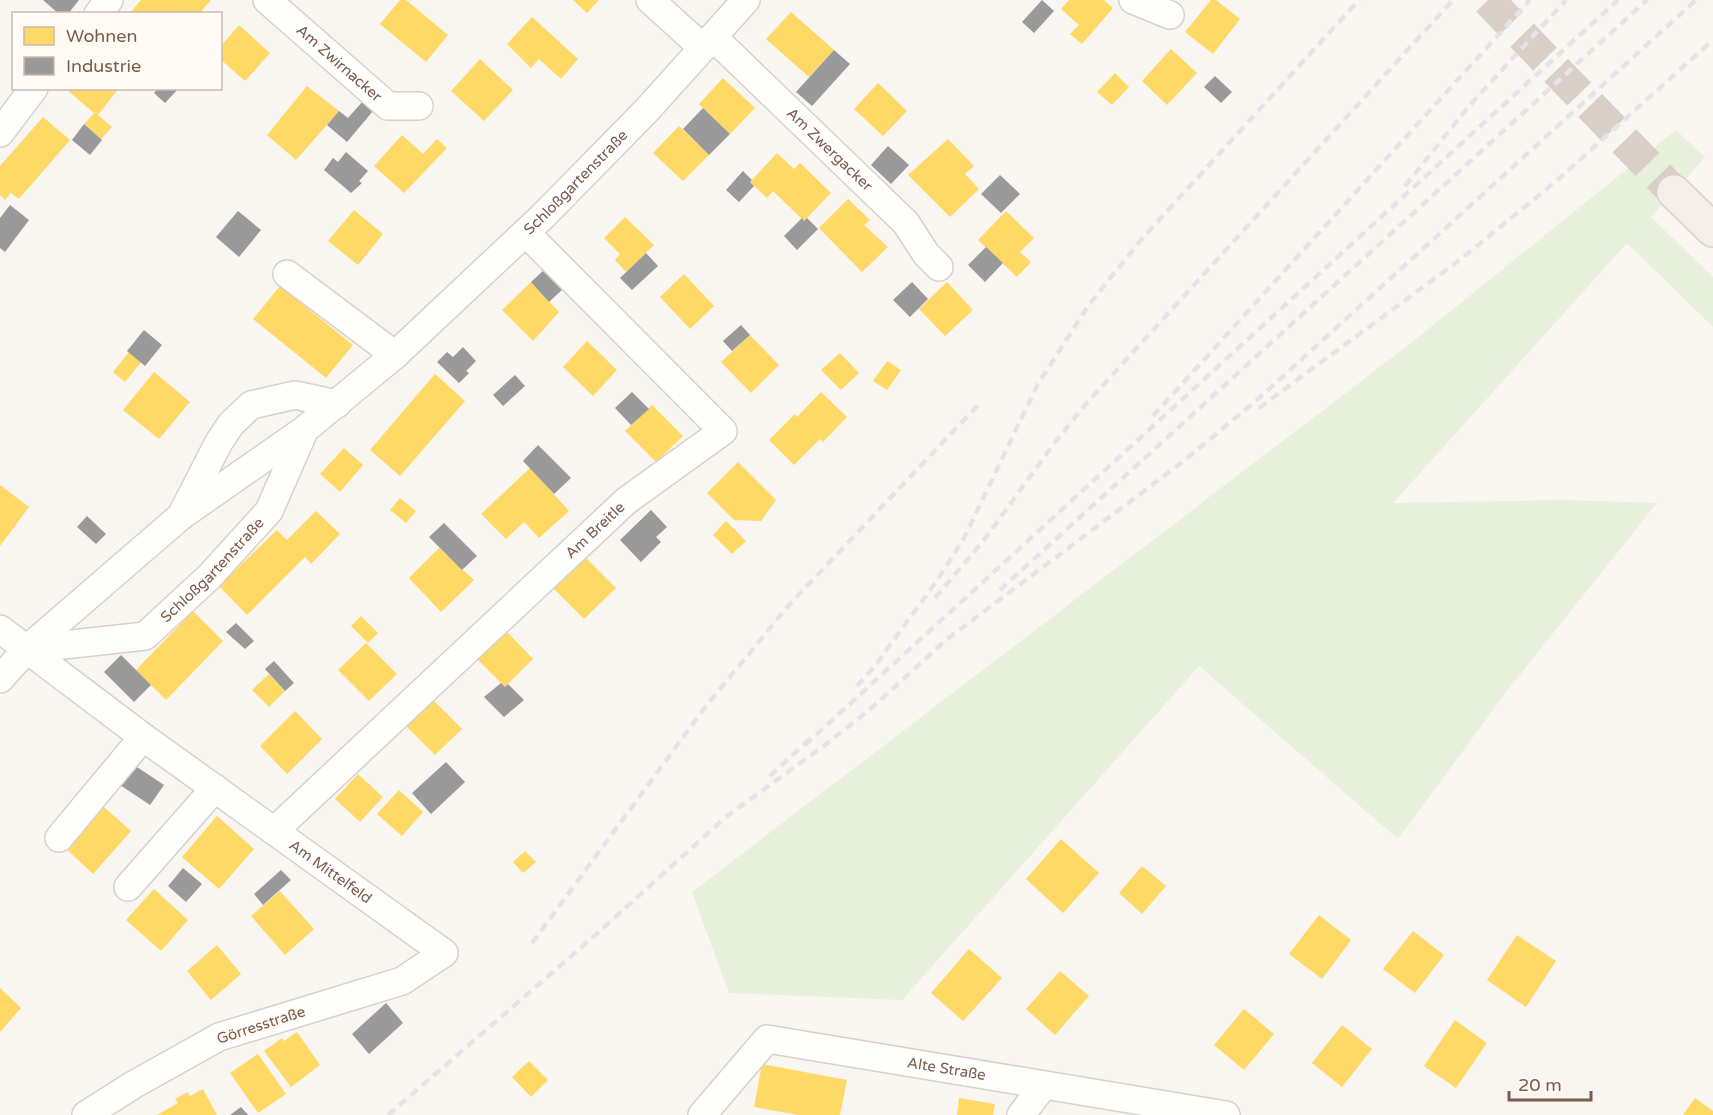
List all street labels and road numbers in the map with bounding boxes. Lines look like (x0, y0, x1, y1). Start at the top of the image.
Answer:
street label: Am Zwirnacker (293, 21, 386, 106)
street label: Am Zwergacker (783, 104, 877, 195)
street label: Schloßgartenstraße (520, 126, 631, 238)
street label: Am Breitle (562, 498, 628, 562)
street label: Schloßgartenstraße (157, 514, 268, 626)
street label: Am Mittelfeld (286, 836, 375, 907)
street label: Görresstraße (214, 1002, 308, 1048)
street label: Alte Straße (906, 1053, 987, 1084)

